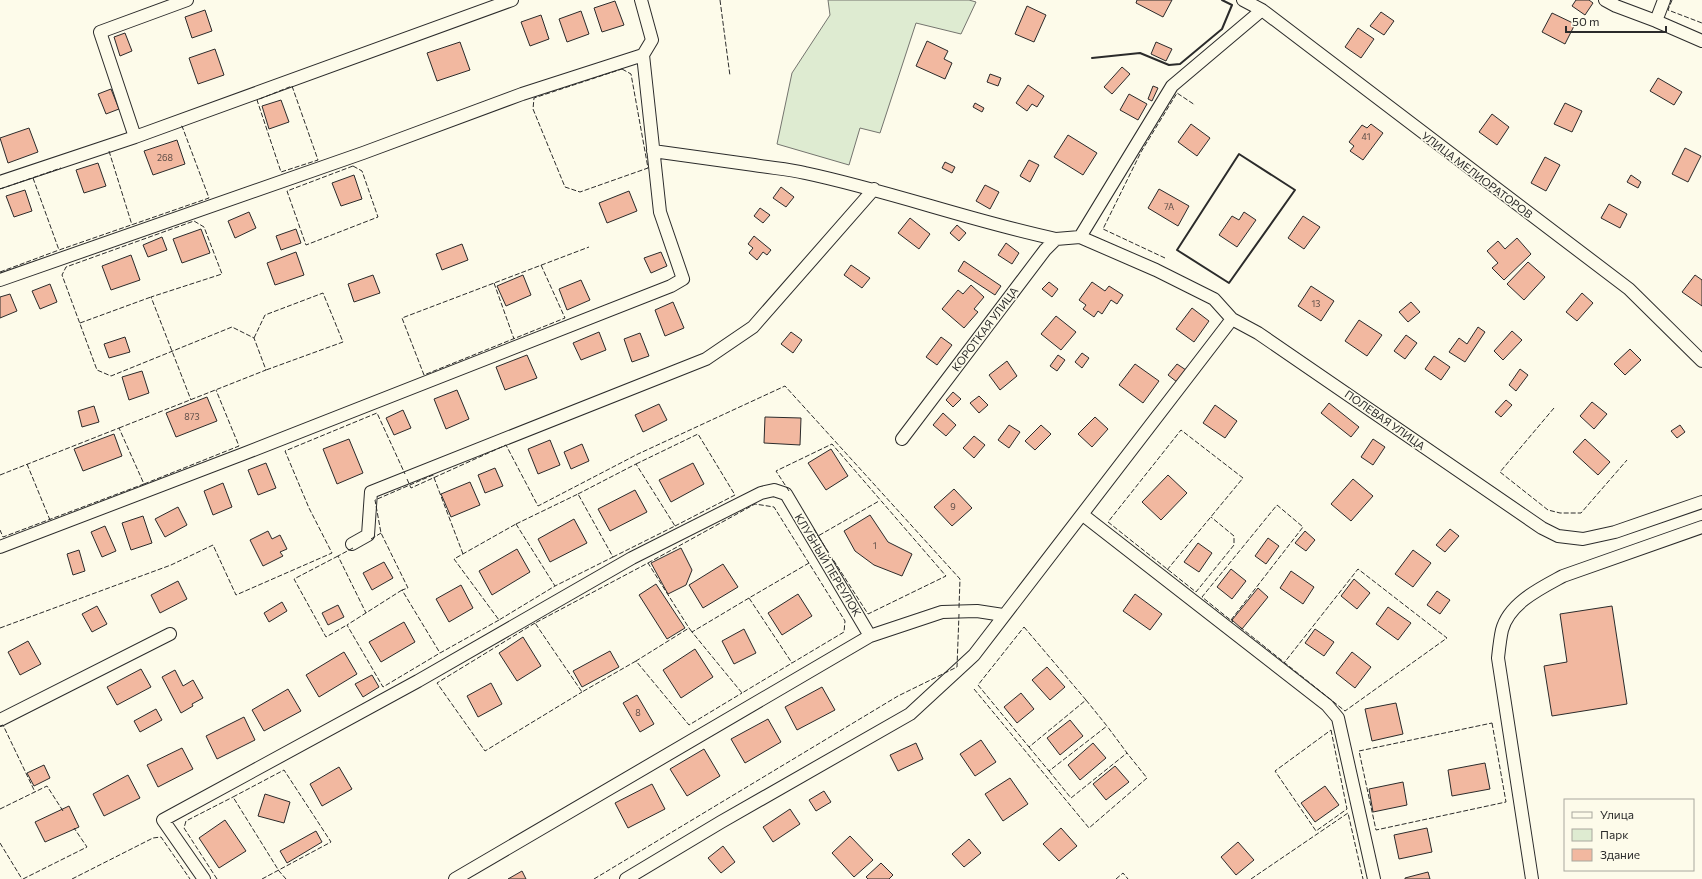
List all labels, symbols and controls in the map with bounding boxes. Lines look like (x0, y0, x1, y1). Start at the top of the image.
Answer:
scale bar (1566, 8, 1666, 34)
text: 50 m (1572, 14, 1600, 28)
street label: УЛИЦА МЕЛИОРАТОРОВ (1419, 129, 1535, 221)
house number: 41 (1362, 131, 1370, 142)
house number: 268 (157, 152, 173, 163)
house number: 7А (1164, 201, 1174, 212)
street label: КОРОТКАЯ УЛИЦА (949, 284, 1021, 373)
house number: 13 (1312, 298, 1320, 309)
street label: ПОЛЕВАЯ УЛИЦА (1343, 387, 1428, 452)
house number: 873 (184, 411, 200, 422)
house number: 9 (950, 501, 956, 512)
street label: КЛУБНЫЙ ПЕРЕУЛОК (793, 510, 865, 619)
house number: 1 (873, 540, 877, 551)
house number: 8 (635, 707, 641, 718)
legend (1564, 799, 1694, 871)
text: Улица (1600, 807, 1634, 821)
text: Парк (1600, 827, 1629, 841)
text: Здание (1600, 847, 1640, 861)

